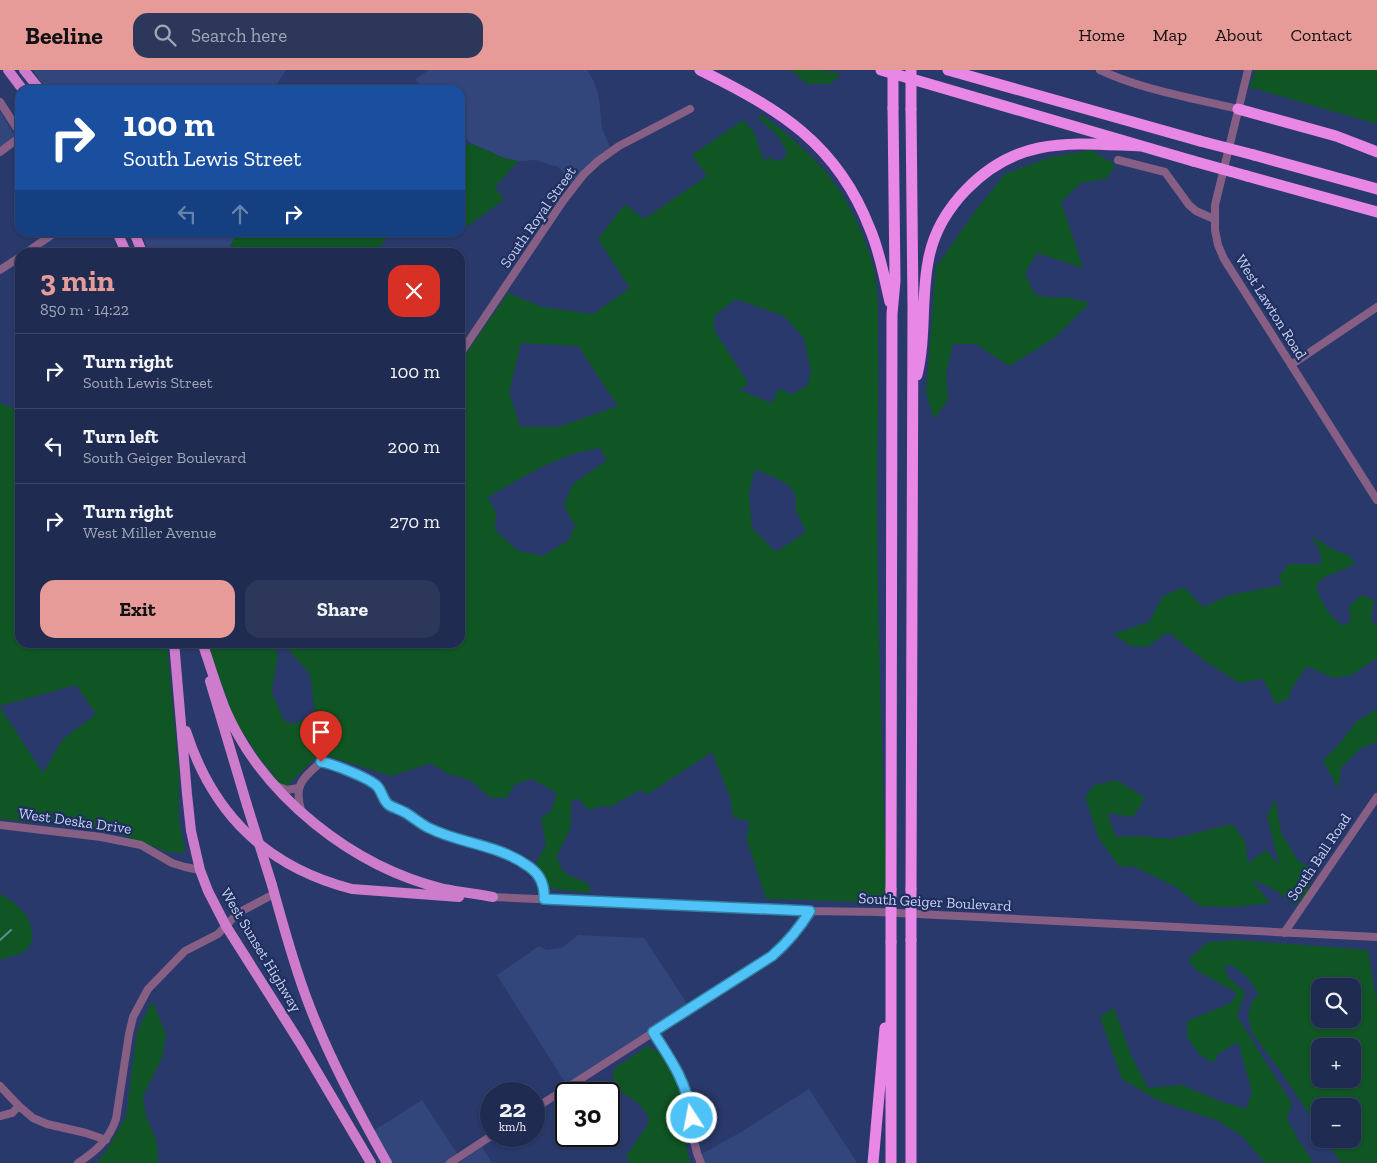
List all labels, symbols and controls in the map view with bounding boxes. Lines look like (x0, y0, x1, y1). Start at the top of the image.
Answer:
search box (133, 13, 483, 58)
text: Beeline (25, 21, 103, 50)
icon: search (151, 21, 179, 49)
text: Search here (191, 24, 287, 47)
text: Home (1078, 24, 1125, 46)
text: Map (1153, 24, 1187, 46)
text: About (1215, 24, 1262, 46)
text: Contact (1290, 24, 1352, 46)
text: 100 m (123, 103, 215, 145)
icon: right (40, 105, 105, 170)
text: South Lewis Street (123, 145, 301, 172)
street label: South Royal Street (496, 162, 580, 271)
icon: left (173, 200, 201, 228)
icon: ahead (226, 200, 254, 228)
icon: right (279, 200, 307, 228)
street label: West Lawton Road (1232, 251, 1311, 363)
text: 3 min (40, 263, 115, 299)
button: close (388, 265, 440, 317)
text: 850 m · 14:22 (40, 300, 129, 319)
text: Turn right (83, 350, 173, 373)
icon: right (40, 357, 68, 385)
text: 100 m (390, 360, 440, 383)
text: South Lewis Street (83, 373, 213, 392)
text: Turn left (83, 425, 158, 448)
icon: left (40, 432, 68, 460)
text: 200 m (388, 435, 440, 458)
text: South Geiger Boulevard (83, 448, 246, 467)
text: Turn right (83, 500, 173, 523)
icon: right (40, 507, 68, 535)
text: 270 m (390, 510, 440, 533)
text: West Miller Avenue (83, 523, 216, 542)
button: Exit (40, 580, 235, 638)
button: Share (245, 580, 440, 638)
pin (300, 711, 342, 762)
icon: arrive (307, 718, 335, 746)
street label: West Deska Drive (17, 804, 133, 838)
street label: South Ball Road (1283, 809, 1355, 904)
street label: West Sunset Highway (217, 885, 305, 1016)
street label: South Geiger Boulevard (858, 889, 1013, 915)
map controls (1311, 978, 1361, 1148)
button: search (1311, 978, 1361, 1028)
button: + (1311, 1038, 1361, 1088)
speed limit sign: 30 (555, 1082, 620, 1147)
position arrow (665, 1091, 717, 1143)
text: 22 (499, 1093, 526, 1123)
button: − (1311, 1098, 1361, 1148)
text: km/h (499, 1120, 526, 1134)

